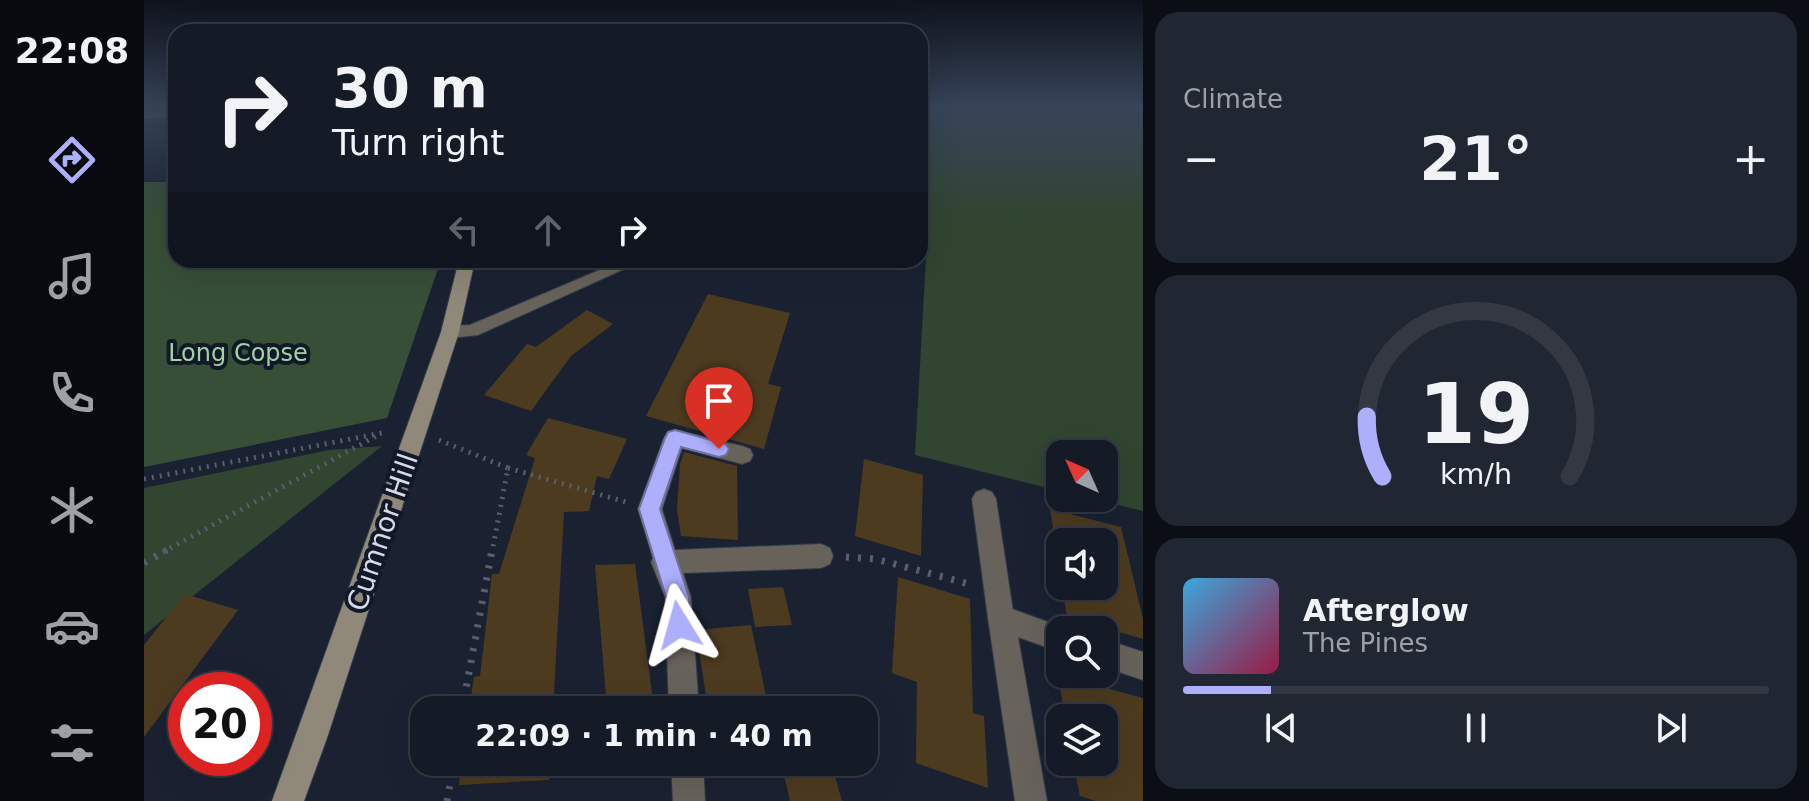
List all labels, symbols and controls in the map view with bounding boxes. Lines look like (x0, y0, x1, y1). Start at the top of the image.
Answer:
text: 22:08 (15, 30, 129, 71)
text: 30 m (332, 55, 488, 120)
icon: right (200, 56, 304, 160)
text: Climate (1183, 84, 1283, 114)
text: Turn right (332, 122, 504, 163)
text: 21° (1419, 124, 1533, 194)
icon: directions (44, 132, 100, 188)
text: − (1183, 133, 1220, 184)
text: + (1732, 133, 1769, 184)
icon: left (442, 208, 486, 252)
icon: ahead (526, 208, 570, 252)
icon: right (610, 208, 654, 252)
icon: music (44, 248, 100, 304)
park label: Long Copse (168, 339, 308, 367)
icon: phone (44, 365, 100, 421)
text: 19 (1418, 365, 1534, 462)
pin (685, 367, 753, 449)
icon: arrive (697, 379, 741, 423)
north arrow (1046, 440, 1118, 512)
map controls (1046, 440, 1118, 776)
street label: Cumnor Hill (340, 449, 425, 615)
text: km/h (1440, 457, 1512, 491)
icon: climate (44, 482, 100, 538)
button: sound (1046, 528, 1118, 600)
position arrow (637, 583, 721, 667)
text: Afterglow (1303, 593, 1469, 628)
icon: car (44, 598, 100, 654)
button: search (1046, 616, 1118, 688)
text: The Pines (1303, 628, 1428, 658)
speed limit sign: 20 (168, 672, 272, 776)
button: layers (1046, 704, 1118, 776)
icon: previous (1259, 706, 1303, 750)
icon: pause (1454, 706, 1498, 750)
icon: next (1649, 706, 1693, 750)
icon: filters (44, 715, 100, 771)
text: 22:09 · 1 min · 40 m (475, 718, 813, 753)

